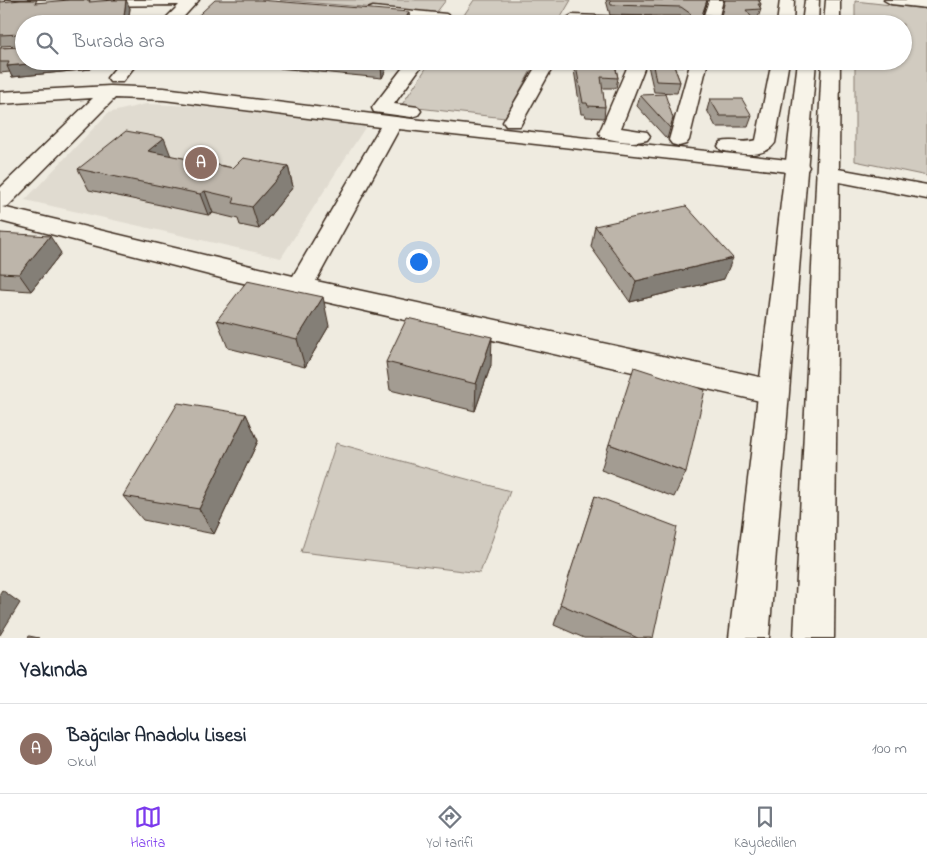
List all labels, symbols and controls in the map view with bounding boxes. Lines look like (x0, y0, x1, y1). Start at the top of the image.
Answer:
search box (15, 15, 912, 70)
icon: search (33, 29, 61, 57)
text: Burada ara (73, 29, 165, 56)
pin: A (185, 144, 217, 182)
your location (406, 249, 432, 275)
text: Yakında (20, 656, 87, 686)
text: Bağcılar Anadolu Lisesi (67, 723, 246, 750)
text: A (31, 737, 41, 761)
text: 100 m (872, 737, 907, 761)
text: Okul (67, 750, 96, 774)
tab: Harita (130, 803, 165, 854)
tab: Yol tarifi (426, 803, 473, 854)
tab: Kaydedilen (734, 803, 797, 854)

